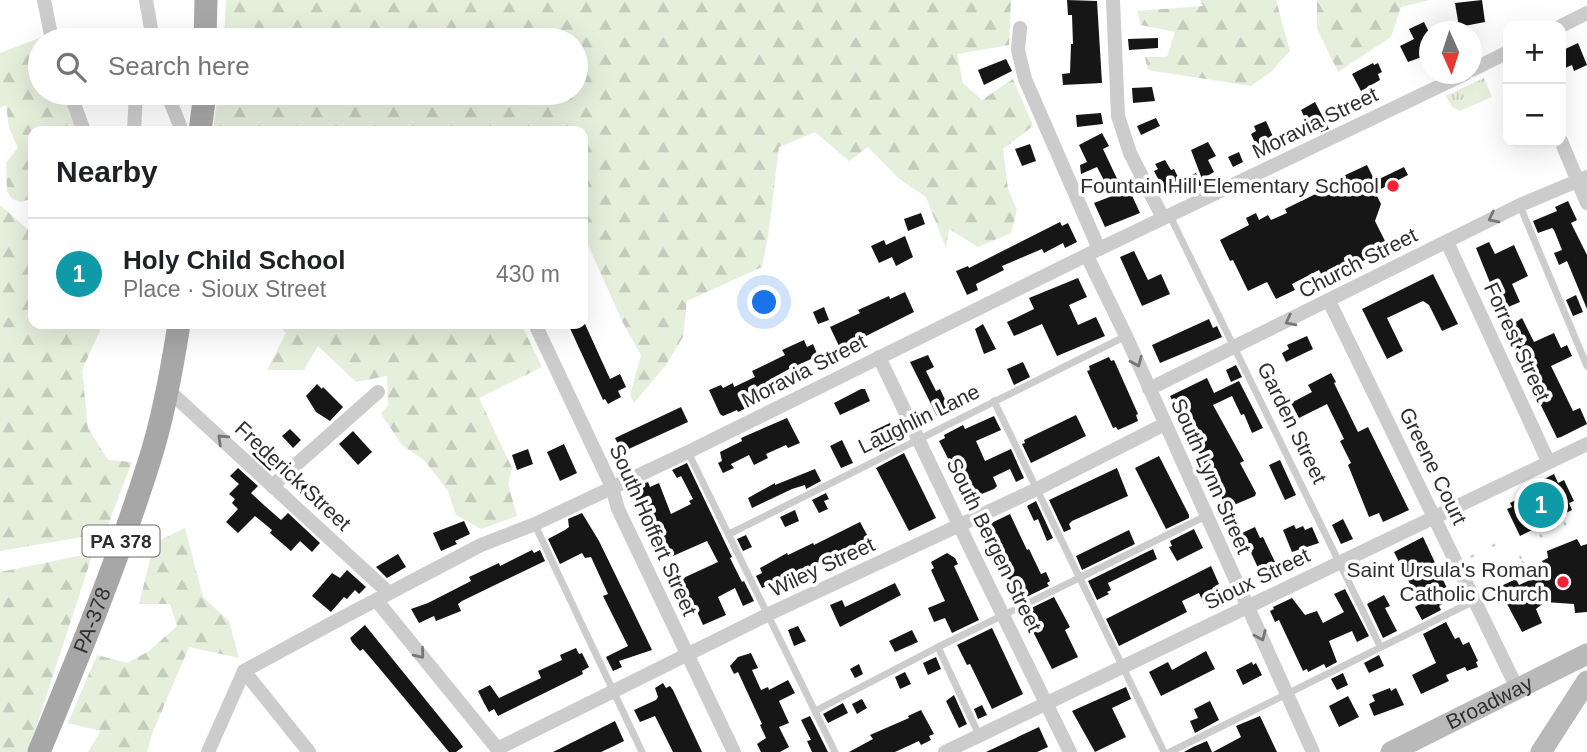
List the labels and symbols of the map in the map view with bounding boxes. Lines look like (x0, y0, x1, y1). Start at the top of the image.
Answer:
north arrow (1419, 21, 1482, 84)
street label: Moravia Street (1248, 82, 1381, 163)
place label: Fountain Hill Elementary School (1080, 174, 1379, 197)
marker: Fountain Hill Elementary School (1385, 178, 1401, 194)
one-way arrow (1488, 210, 1500, 224)
street label: Church Street (1295, 223, 1421, 302)
street label: Forrest Street (1480, 279, 1555, 405)
your location (747, 285, 781, 319)
one-way arrow (1285, 312, 1297, 326)
street label: Moravia Street (738, 329, 870, 412)
one-way arrow (1129, 355, 1143, 367)
street label: Garden Street (1253, 358, 1332, 487)
street label: Laughlin Lane (854, 379, 983, 458)
street label: South Lynn Street (1167, 395, 1256, 557)
street label: Greene Court (1395, 404, 1472, 528)
street label: Frederick Street (231, 416, 356, 535)
one-way arrow (217, 435, 230, 448)
street label: South Hoffert Street (605, 441, 702, 619)
street label: South Bergen Street (942, 454, 1047, 635)
pin: 1 (1518, 479, 1564, 531)
road number: PA 378 (82, 526, 160, 556)
street label: Wiley Street (766, 532, 878, 601)
street label: Sioux Street (1200, 543, 1313, 614)
place label: Saint Ursula's Roman Catholic Church (1347, 558, 1549, 605)
marker: Saint Ursula's Roman Catholic Church (1555, 574, 1571, 590)
street label: PA-378 (69, 584, 115, 656)
one-way arrow (1253, 629, 1267, 641)
one-way arrow (412, 646, 425, 658)
street label: Broadway (1442, 671, 1537, 734)

